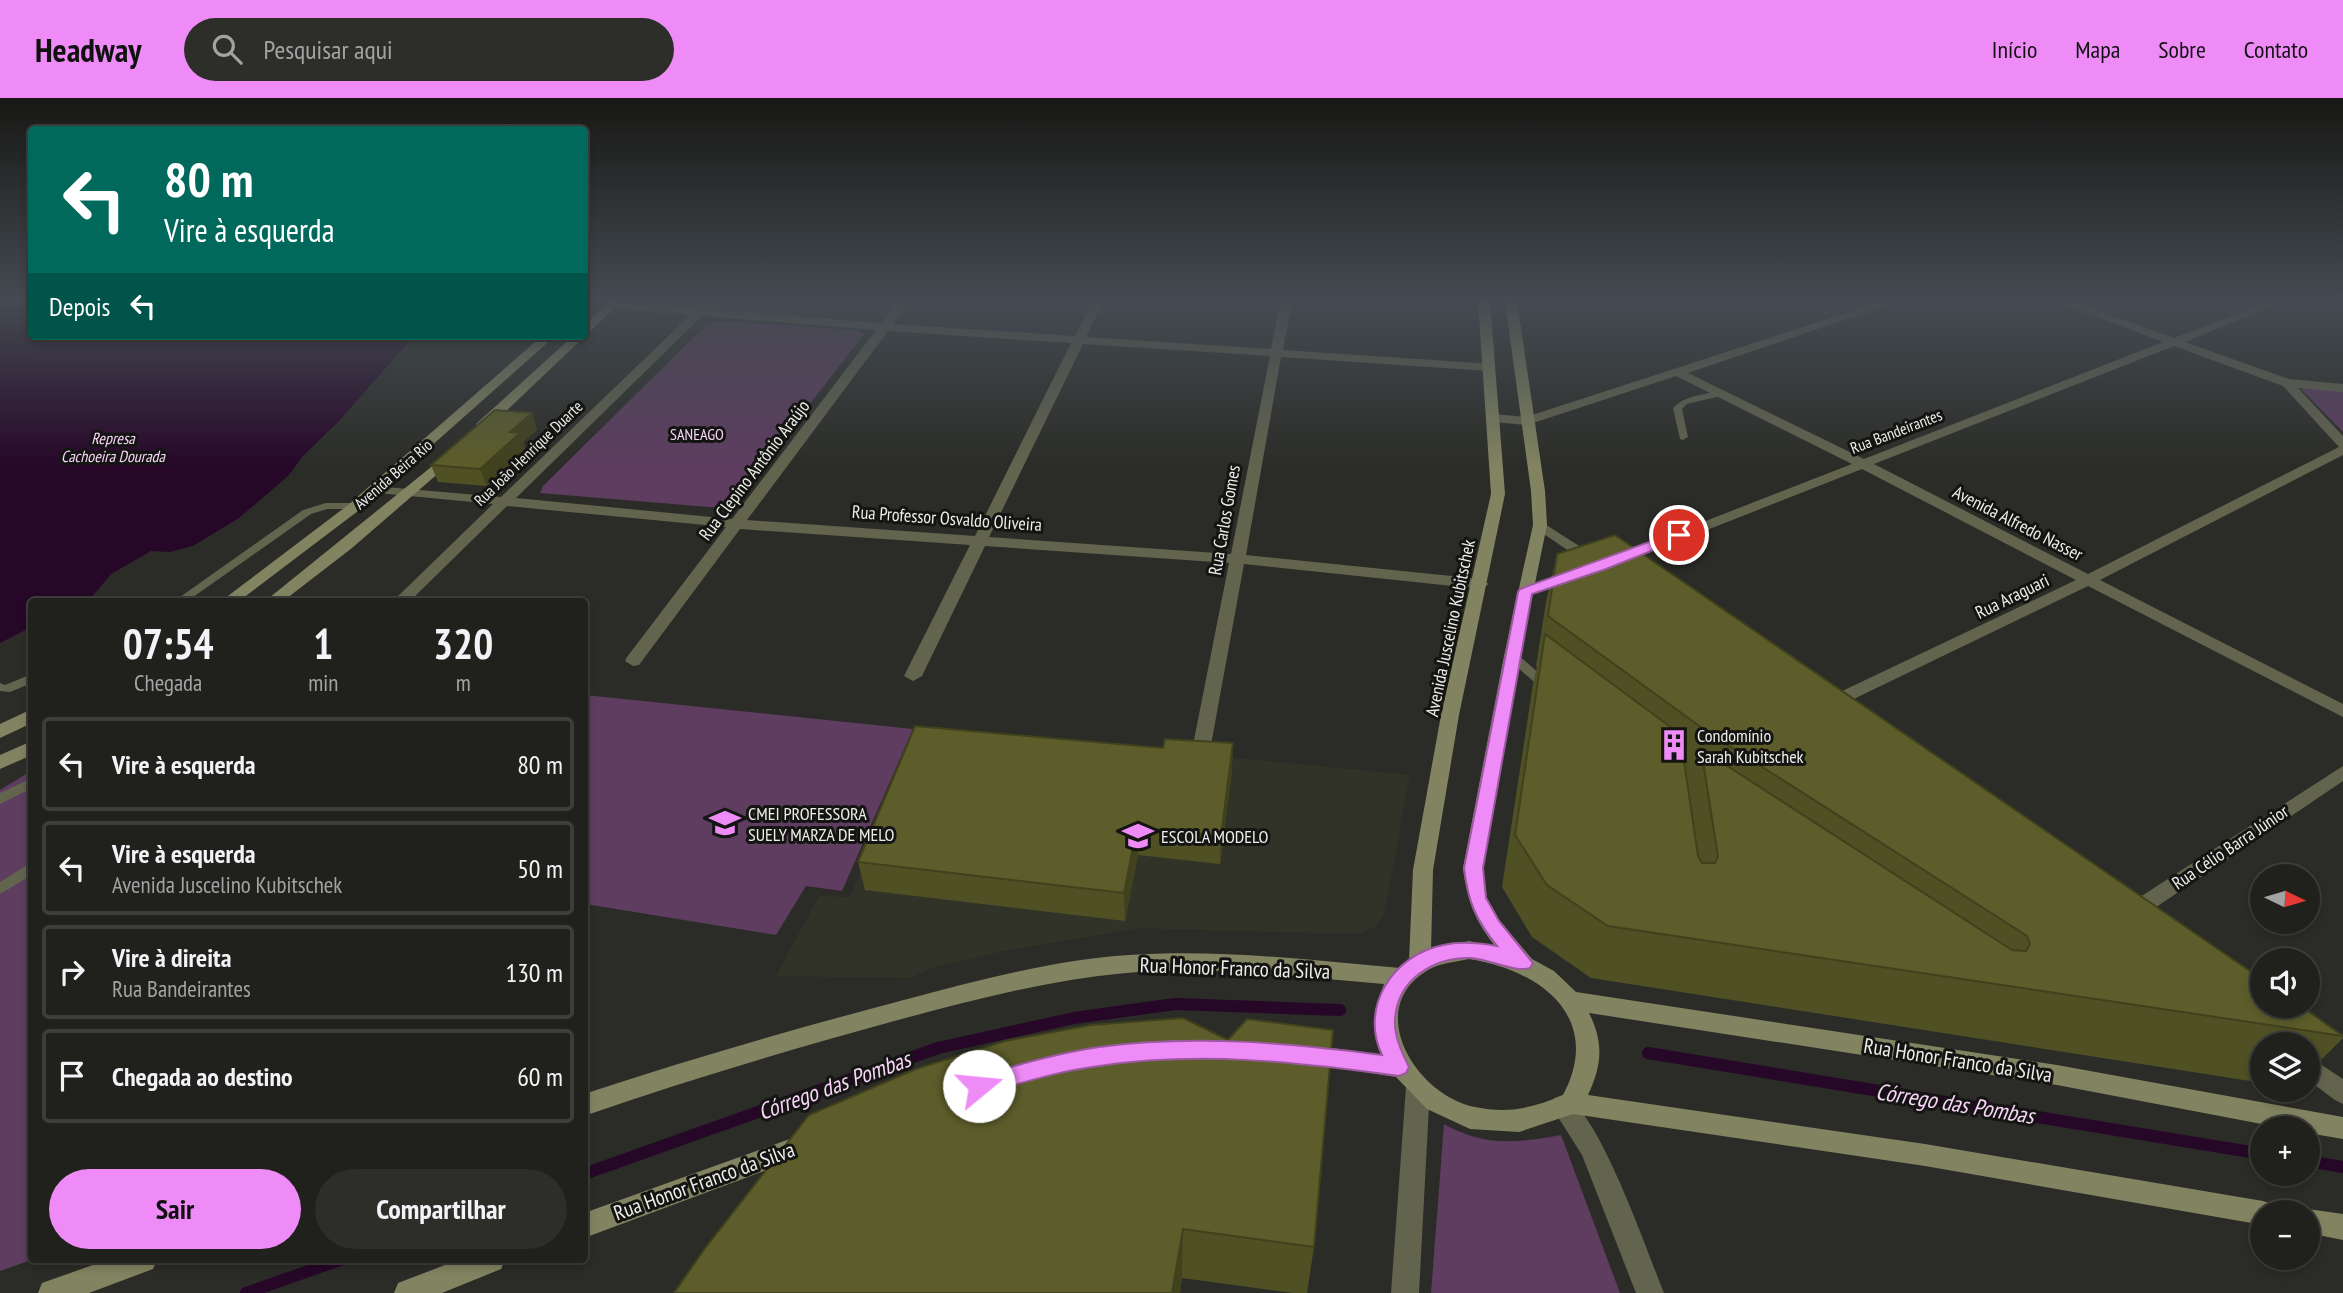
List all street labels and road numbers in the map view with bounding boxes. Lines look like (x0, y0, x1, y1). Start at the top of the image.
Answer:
street label: Rua Clepino Antônio Araújo (694, 395, 815, 545)
street label: Rua João Henrique Duarte (470, 396, 586, 510)
street label: Rua Bandeirantes (1847, 404, 1945, 458)
street label: Avenida Beira Rio (350, 435, 436, 513)
street label: Rua Carlos Gomes (1203, 463, 1245, 577)
street label: Avenida Alfredo Nasser (1949, 480, 2087, 566)
street label: Rua Professor Osvaldo Oliveira (851, 500, 1043, 536)
street label: Avenida Juscelino Kubitschek (1420, 537, 1480, 719)
street label: Rua Araguari (1971, 568, 2053, 624)
street label: Rua Célio Barra Júnior (2167, 800, 2293, 894)
street label: Rua Honor Franco da Silva (1139, 951, 1331, 985)
street label: Rua Honor Franco da Silva (1862, 1032, 2054, 1088)
street label: Rua Honor Franco da Silva (610, 1136, 798, 1226)

